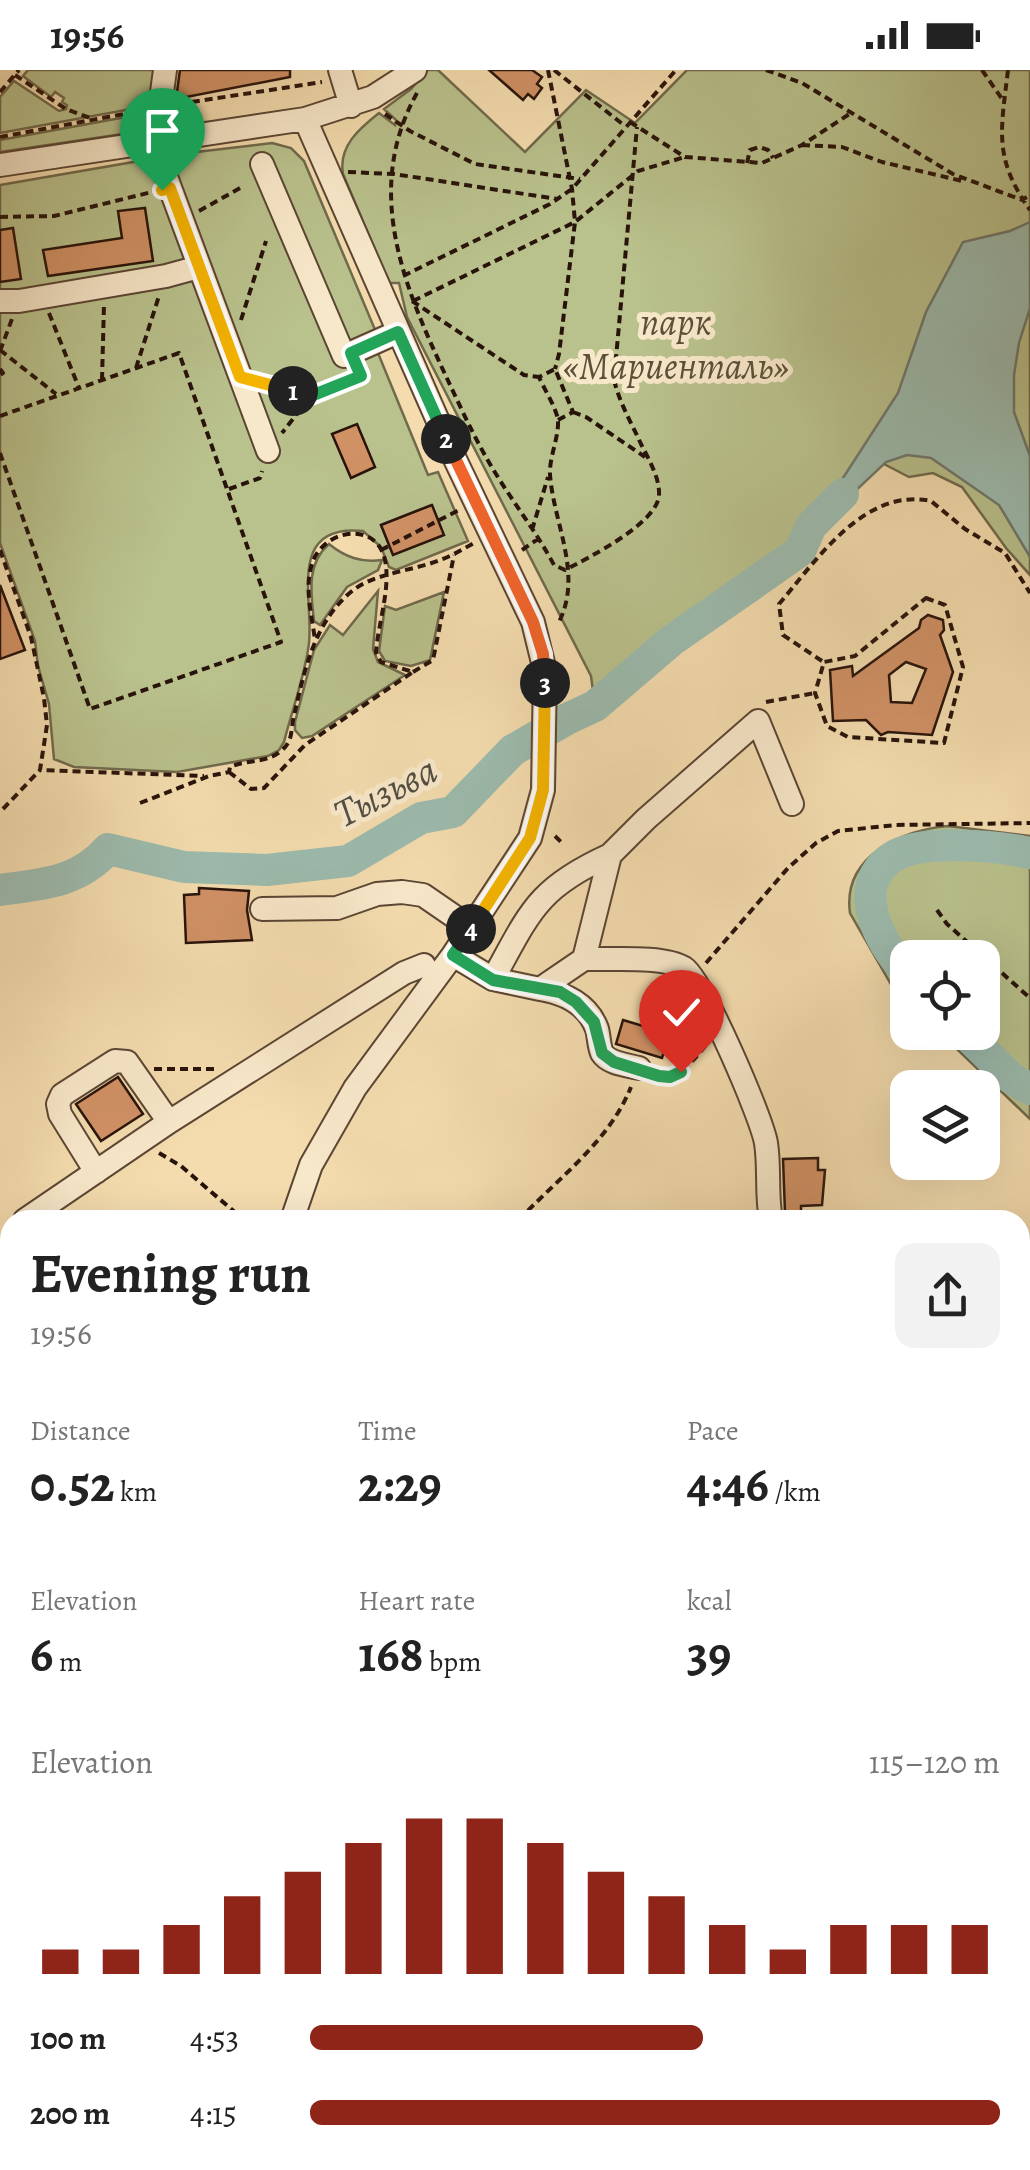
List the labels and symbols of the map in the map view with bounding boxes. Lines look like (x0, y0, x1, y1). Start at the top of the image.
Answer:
pin (120, 88, 205, 191)
park label: парк «Мариенталь» (563, 296, 789, 392)
pin: 1 (268, 366, 318, 416)
pin: 2 (421, 414, 471, 464)
pin: 3 (520, 658, 570, 708)
water label: Тызьва (324, 742, 446, 841)
pin: 4 (446, 904, 496, 954)
pin (639, 970, 724, 1073)

